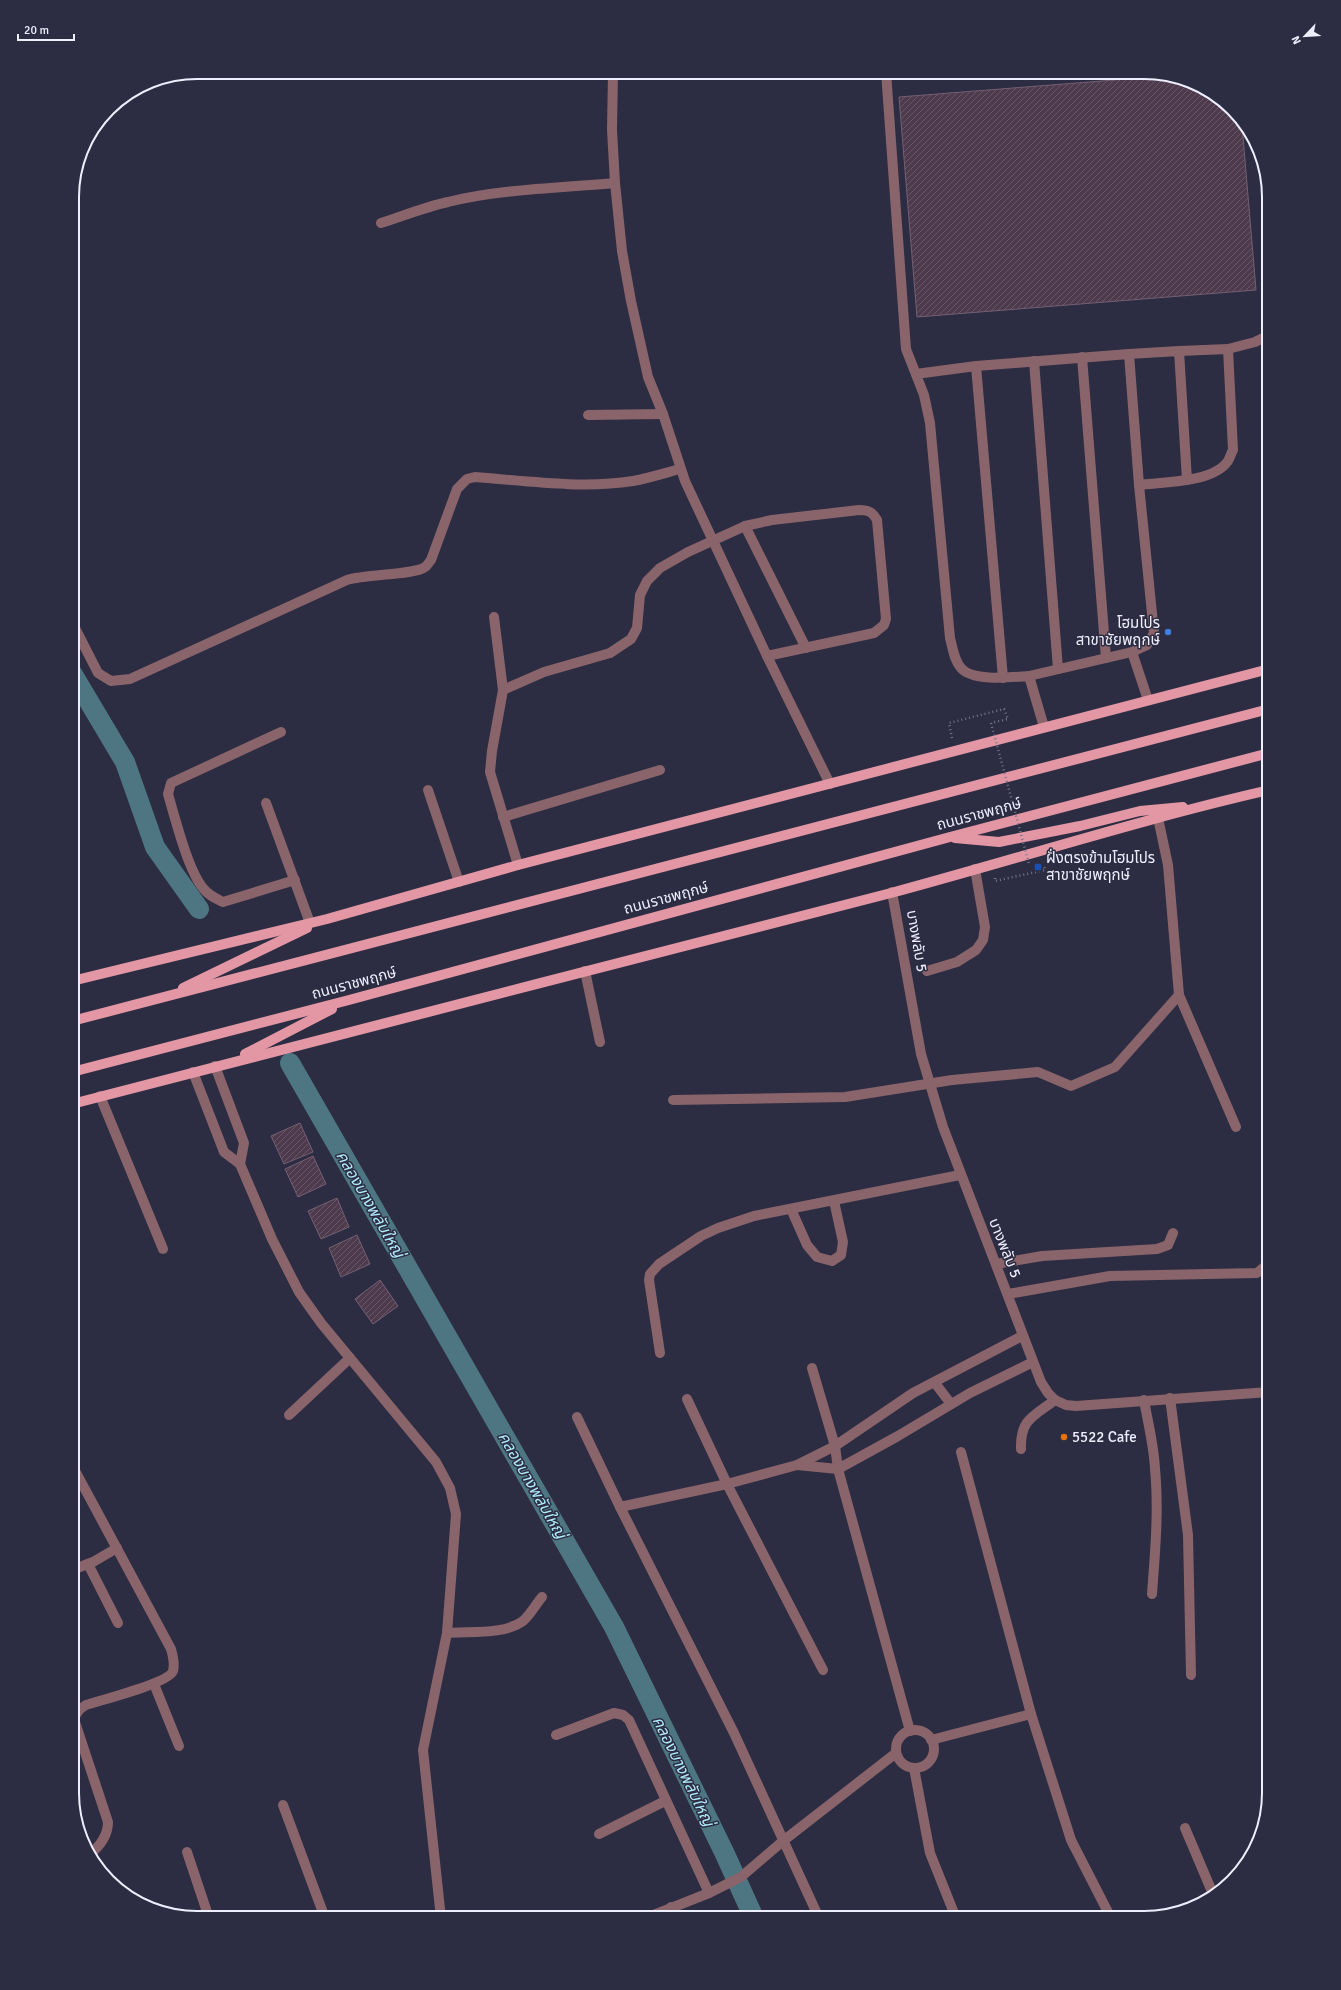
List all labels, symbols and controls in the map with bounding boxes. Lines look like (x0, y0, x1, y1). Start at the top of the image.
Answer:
scale bar (18, 16, 74, 42)
north arrow (1285, 16, 1325, 56)
text: 20 m (24, 23, 49, 38)
text: N (1289, 34, 1304, 46)
place label: โฮมโปร สาขาชัยพฤกษ์ (1076, 614, 1160, 649)
marker: โฮมโปร สาขาชัยพฤกษ์ (1163, 627, 1173, 637)
street label: ถนนราชพฤกษ์ (935, 794, 1024, 834)
place label: ฝั่งตรงข้ามโฮมโปร สาขาชัยพฤกษ์ (1046, 848, 1155, 884)
marker: ฝั่งตรงข้ามโฮมโปร สาขาชัยพฤกษ์ (1033, 862, 1043, 872)
street label: ถนนราชพฤกษ์ (622, 878, 711, 918)
street label: บางพลับ 5 (903, 909, 931, 973)
street label: ถนนราชพฤกษ์ (310, 963, 399, 1003)
water label: คลองบางพลับใหญ่ (331, 1148, 410, 1263)
street label: บางพลับ 5 (985, 1216, 1025, 1280)
place label: 5522 Cafe (1072, 1428, 1137, 1446)
water label: คลองบางพลับใหญ่ (493, 1429, 572, 1544)
marker: 5522 Cafe (1059, 1432, 1069, 1442)
water label: คลองบางพลับใหญ่ (648, 1713, 719, 1832)

